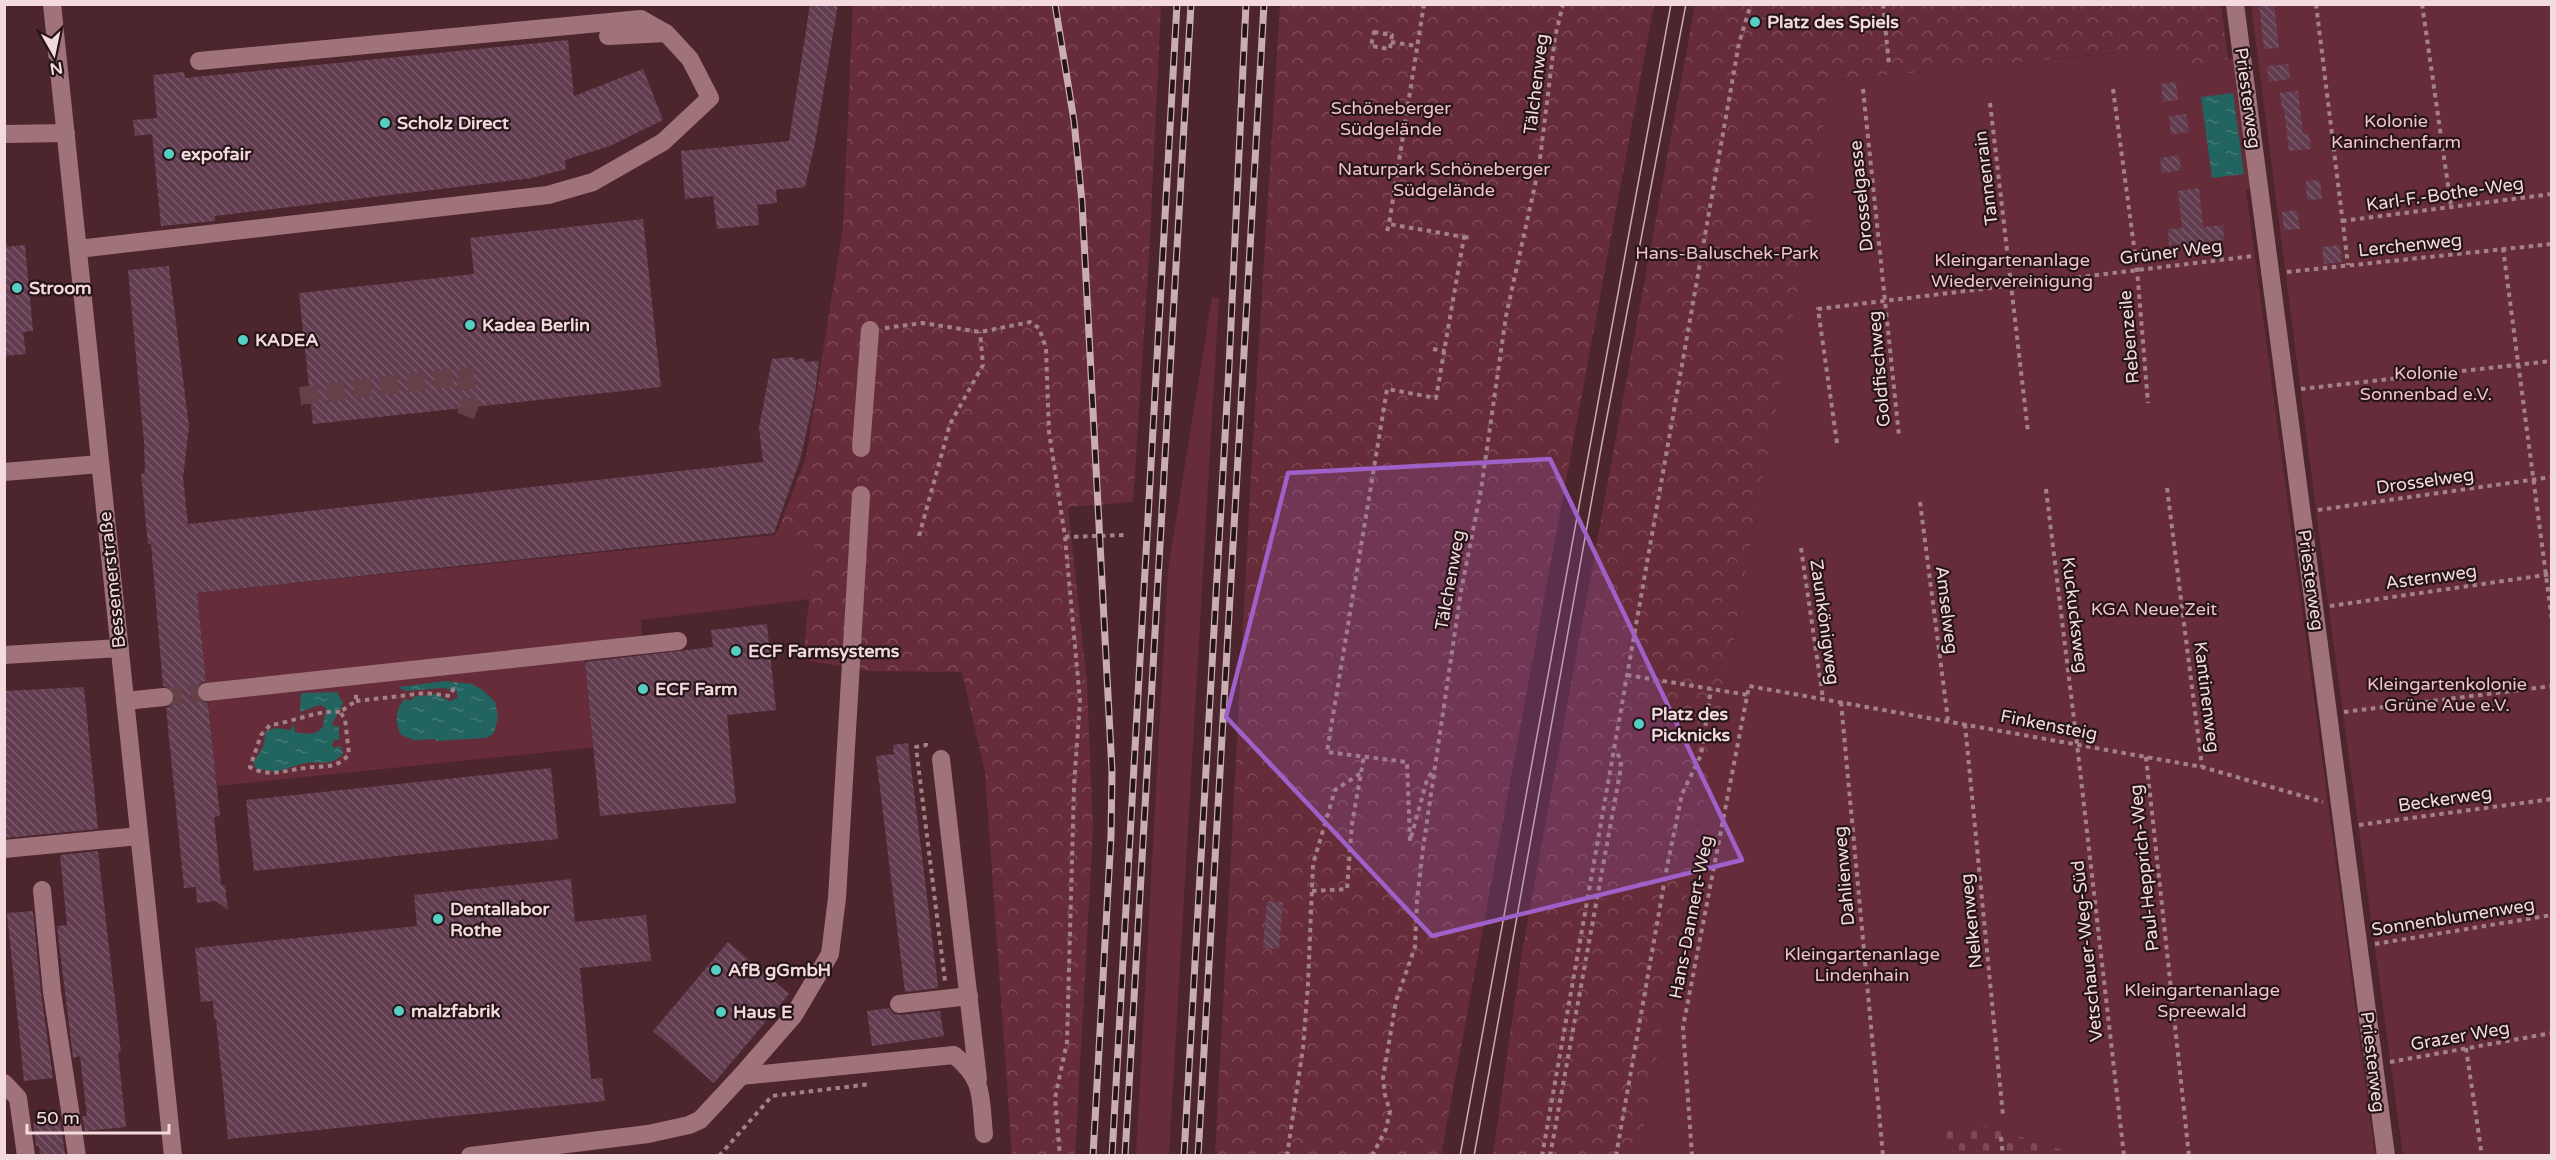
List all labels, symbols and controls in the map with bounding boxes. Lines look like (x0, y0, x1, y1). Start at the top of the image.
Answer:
place label: Platz des Spiels (1767, 11, 1899, 33)
marker: Platz des Spiels (1748, 15, 1762, 29)
north arrow (24, 24, 84, 84)
street label: Tälchenweg (1519, 32, 1553, 136)
street label: Priesterweg (2230, 46, 2266, 150)
text: N (48, 57, 64, 79)
park label: Schöneberger Südgelände (1331, 97, 1451, 140)
park label: Kolonie Kaninchenfarm (2331, 110, 2461, 153)
place label: Scholz Direct (397, 112, 509, 134)
marker: Scholz Direct (378, 116, 392, 130)
street label: Tannenrain (1969, 129, 2003, 227)
street label: Drosselgasse (1844, 139, 1878, 253)
place label: expofair (181, 143, 252, 165)
marker: expofair (162, 147, 176, 161)
park label: Naturpark Schöneberger Südgelände (1338, 158, 1550, 201)
street label: Karl-F.-Bothe-Weg (2365, 172, 2525, 216)
street label: Lerchenweg (2357, 229, 2463, 261)
street label: Grüner Weg (2118, 235, 2224, 269)
park label: Hans-Baluschek-Park (1635, 242, 1819, 264)
park label: Kleingartenanlage Wiedervereinigung (1931, 249, 2093, 292)
place label: Stroom (29, 277, 92, 299)
marker: Stroom (10, 281, 24, 295)
street label: Rebenzeile (2114, 289, 2144, 385)
street label: Goldfischweg (1863, 310, 1895, 428)
place label: Kadea Berlin (482, 314, 590, 336)
marker: Kadea Berlin (463, 318, 477, 332)
place label: KADEA (255, 329, 319, 351)
marker: KADEA (236, 333, 250, 347)
park label: Kolonie Sonnenbad e.V. (2360, 362, 2492, 405)
street label: Drosselweg (2375, 463, 2475, 499)
street label: Bessemerstraße (94, 511, 130, 649)
street label: Tälchenweg (1430, 528, 1470, 632)
street label: Priesterweg (2293, 528, 2329, 632)
street label: Kuckucksweg (2057, 556, 2093, 674)
street label: Zaunkönigweg (1805, 558, 1845, 686)
street label: Asternweg (2384, 560, 2478, 594)
street label: Amselweg (1931, 565, 1963, 655)
park label: KGA Neue Zeit (2091, 598, 2217, 620)
place label: ECF Farmsystems (748, 640, 900, 662)
street label: Kantinenweg (2189, 640, 2225, 754)
marker: ECF Farmsystems (729, 644, 743, 658)
park label: Kleingartenkolonie Grüne Aue e.V. (2367, 673, 2527, 716)
place label: ECF Farm (655, 678, 738, 700)
marker: ECF Farm (636, 682, 650, 696)
place label: Platz des Picknicks (1651, 703, 1731, 746)
street label: Finkensteig (1999, 705, 2099, 745)
marker: Platz des Picknicks (1632, 717, 1646, 731)
street label: Beckerweg (2397, 782, 2493, 816)
street label: Paul-Hepprich-Weg (2124, 783, 2164, 953)
street label: Dahlienweg (1829, 825, 1859, 927)
street label: Hans-Dannert-Weg (1664, 833, 1718, 1001)
street label: Vetschauer-Weg-Süd (2067, 859, 2107, 1043)
street label: Nelkenweg (1955, 873, 1987, 969)
street label: Sonnenblumenweg (2370, 893, 2536, 941)
place label: Dentallabor Rothe (450, 898, 550, 941)
marker: Dentallabor Rothe (431, 912, 445, 926)
park label: Kleingartenanlage Lindenhain (1784, 943, 1940, 986)
place label: AfB gGmbH (728, 959, 831, 981)
marker: AfB gGmbH (709, 963, 723, 977)
park label: Kleingartenanlage Spreewald (2124, 979, 2280, 1022)
place label: malzfabrik (411, 1000, 501, 1022)
place label: Haus E (733, 1001, 792, 1023)
marker: malzfabrik (392, 1004, 406, 1018)
marker: Haus E (714, 1005, 728, 1019)
street label: Priesterweg (2356, 1010, 2390, 1114)
street label: Grazer Weg (2409, 1016, 2511, 1056)
scale bar (27, 1097, 170, 1135)
text: 50 m (36, 1107, 80, 1129)

